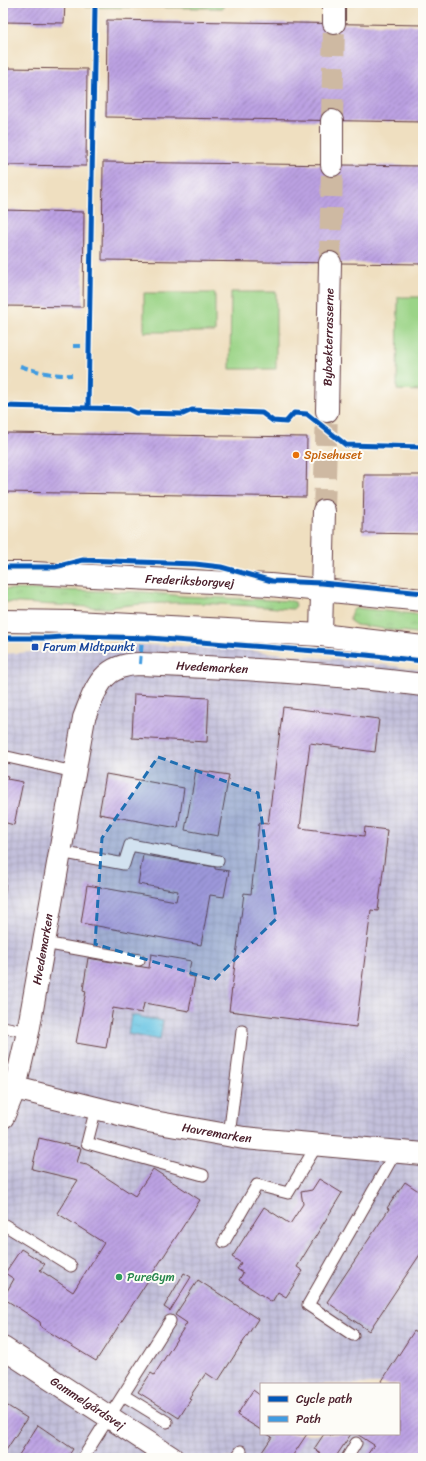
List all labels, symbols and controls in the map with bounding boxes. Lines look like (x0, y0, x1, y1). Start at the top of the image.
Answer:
street label: Bybækterrasserne (317, 288, 340, 386)
place label: Spisehuset (304, 444, 363, 466)
marker: Spisehuset (291, 450, 301, 460)
street label: Frederiksborgvej (145, 568, 235, 594)
place label: Farum Midtpunkt (43, 636, 135, 658)
marker: Farum Midtpunkt (30, 642, 40, 652)
street label: Hvedemarken (176, 655, 249, 680)
street label: Hvedemarken (26, 911, 60, 987)
street label: Havremarken (180, 1116, 253, 1150)
place label: PureGym (127, 1266, 175, 1288)
marker: PureGym (114, 1272, 124, 1282)
street label: Gammelgårdsvej (46, 1371, 130, 1436)
legend (260, 1383, 400, 1435)
text: Cycle path (296, 1388, 352, 1410)
text: Path (296, 1408, 321, 1430)

